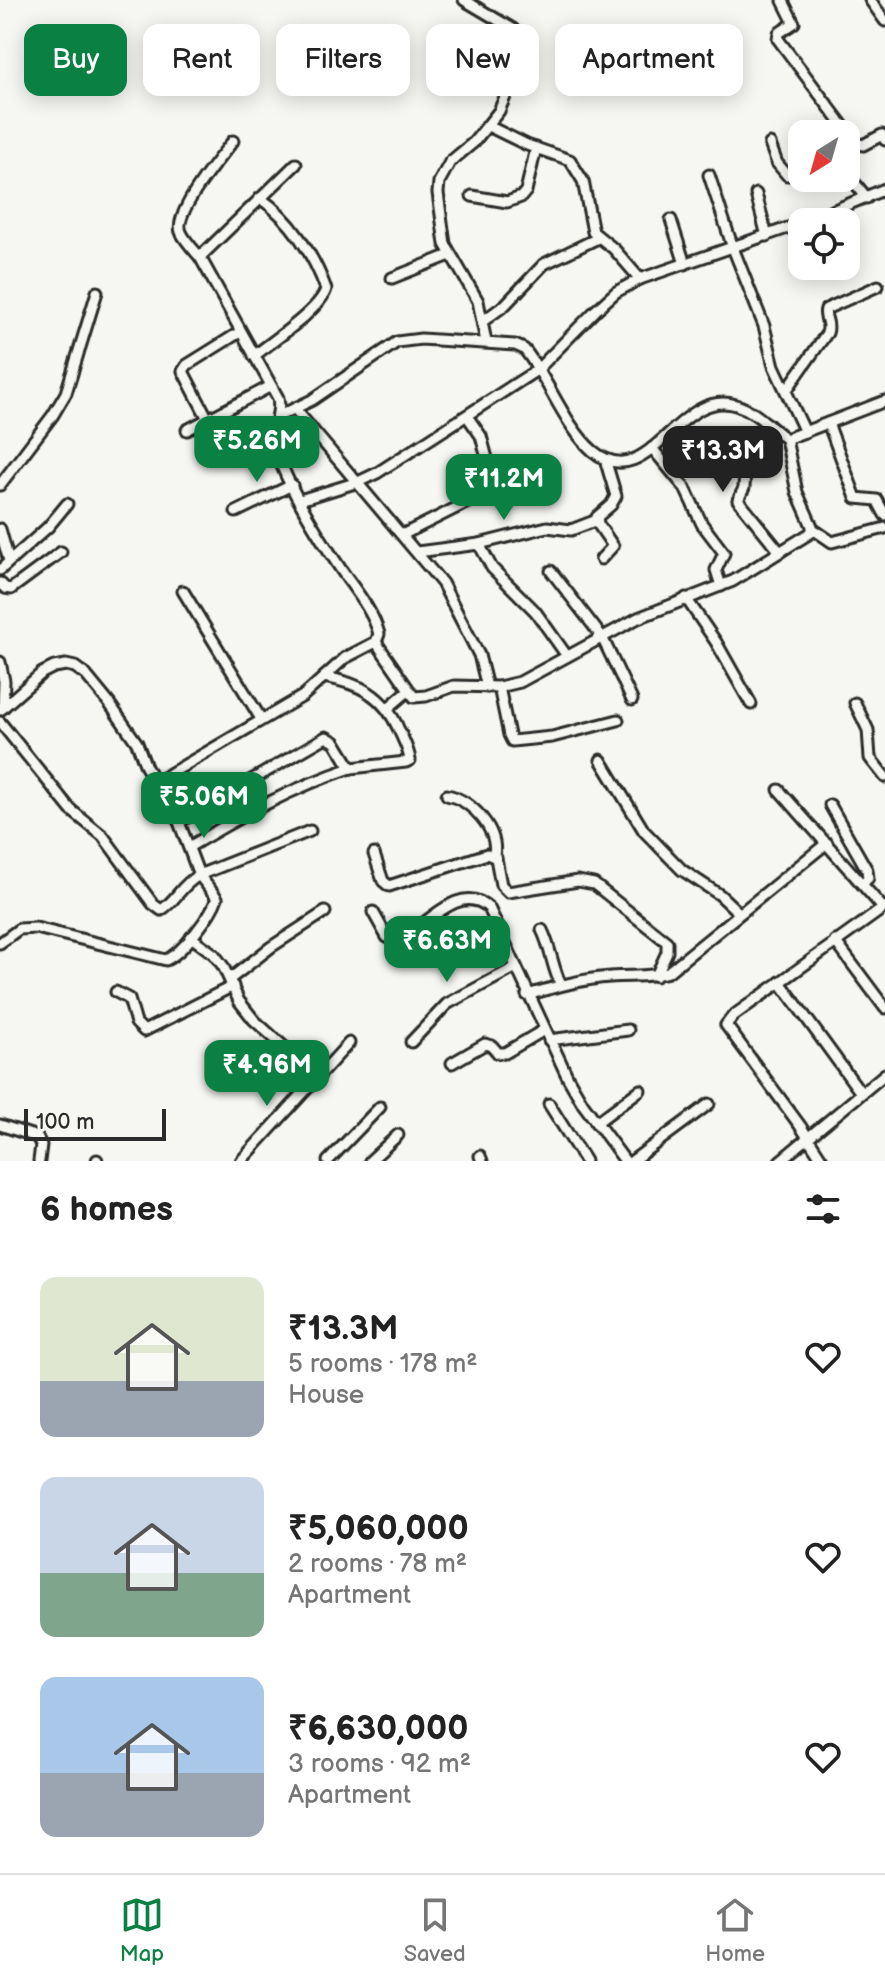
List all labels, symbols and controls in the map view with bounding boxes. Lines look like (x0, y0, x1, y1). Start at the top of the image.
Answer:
chip: Buy (24, 24, 127, 96)
chip: Rent (143, 24, 260, 96)
chip: Filters (276, 24, 410, 96)
chip: New (426, 24, 539, 96)
chip: Apartment (555, 24, 743, 96)
north arrow (788, 120, 860, 192)
map controls (788, 120, 860, 280)
button: locate (788, 208, 860, 280)
pin: ₹5.26M (192, 416, 322, 484)
text: ₹5.26M (212, 426, 302, 457)
pin: ₹13.3M (658, 426, 788, 494)
text: ₹13.3M (681, 436, 765, 467)
pin: ₹11.2M (439, 454, 569, 522)
text: ₹11.2M (464, 464, 544, 495)
pin: ₹5.06M (139, 772, 269, 840)
text: ₹5.06M (159, 782, 249, 813)
pin: ₹6.63M (382, 916, 512, 984)
text: ₹6.63M (402, 926, 492, 957)
pin: ₹4.96M (202, 1040, 332, 1108)
text: ₹4.96M (222, 1050, 312, 1081)
scale bar (24, 1105, 166, 1141)
text: 100 m (36, 1109, 95, 1136)
icon: filters (801, 1187, 845, 1231)
text: 6 homes (40, 1189, 173, 1230)
text: ₹13.3M (288, 1308, 398, 1349)
icon: home (104, 1309, 200, 1405)
icon: heart (801, 1335, 845, 1379)
text: 5 rooms · 178 m² (288, 1349, 477, 1380)
text: House (288, 1380, 364, 1411)
text: ₹5,060,000 (288, 1508, 469, 1549)
icon: home (104, 1509, 200, 1605)
icon: heart (801, 1535, 845, 1579)
text: 2 rooms · 78 m² (288, 1549, 467, 1580)
text: Apartment (288, 1580, 411, 1611)
text: ₹6,630,000 (288, 1708, 468, 1749)
icon: home (104, 1709, 200, 1805)
icon: heart (801, 1735, 845, 1779)
text: 3 rooms · 92 m² (288, 1749, 471, 1780)
text: Apartment (288, 1780, 411, 1811)
tab: Map (120, 1893, 164, 1968)
tab: Saved (404, 1893, 466, 1968)
tab: Home (705, 1893, 765, 1968)

